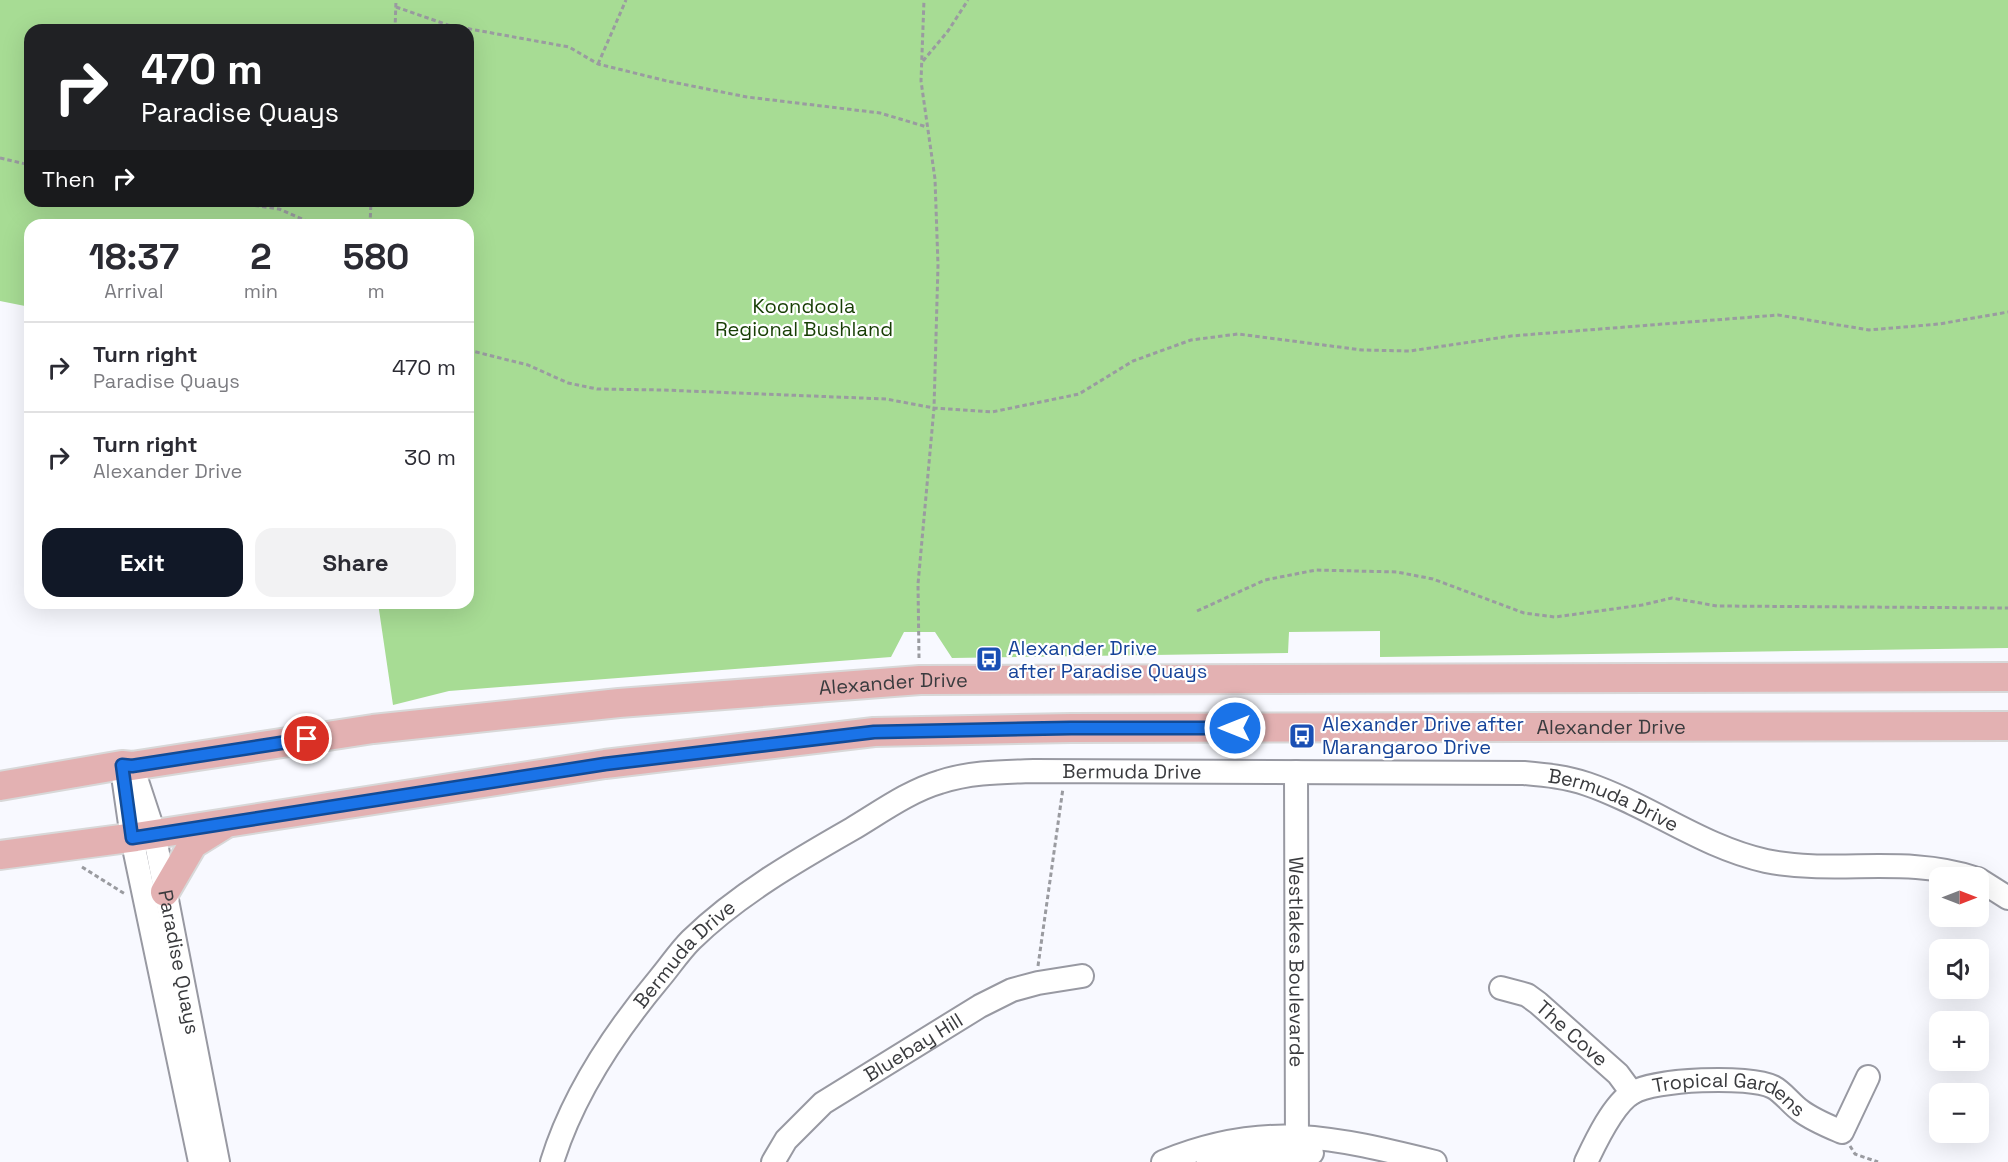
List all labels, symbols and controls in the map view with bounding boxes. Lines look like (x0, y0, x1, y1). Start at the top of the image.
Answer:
text: 470 m (141, 43, 263, 96)
icon: right (42, 48, 120, 126)
text: Paradise Quays (141, 95, 339, 130)
icon: right (107, 162, 140, 195)
text: Then (42, 165, 95, 193)
text: 18:37 (89, 234, 179, 280)
text: 2 (250, 234, 272, 280)
text: 580 (343, 234, 409, 280)
text: Arrival (104, 278, 164, 304)
text: min (244, 278, 278, 304)
text: m (367, 278, 385, 304)
park label: Koondoola Regional Bushland (715, 293, 893, 342)
text: Turn right (93, 340, 198, 368)
icon: right (42, 351, 75, 384)
text: 470 m (392, 353, 456, 381)
text: Paradise Quays (93, 368, 240, 394)
text: Turn right (93, 430, 198, 458)
icon: right (42, 441, 75, 474)
text: 30 m (404, 443, 456, 471)
text: Alexander Drive (93, 458, 242, 484)
button: Exit (42, 528, 243, 597)
button: Share (255, 528, 456, 597)
place label: Alexander Drive after Paradise Quays (1008, 635, 1207, 684)
bus stop icon: Alexander Drive after Paradise Quays (974, 644, 1004, 674)
street label: Alexander Drive (818, 667, 968, 701)
position arrow (1203, 696, 1267, 760)
place label: Alexander Drive after Marangaroo Drive (1322, 711, 1524, 760)
pin (281, 713, 332, 764)
street label: Alexander Drive (1536, 714, 1686, 740)
bus stop icon: Alexander Drive after Marangaroo Drive (1287, 721, 1317, 751)
icon: arrive (290, 722, 323, 755)
street label: Bermuda Drive (1062, 758, 1202, 785)
street label: Bermuda Drive (1546, 763, 1683, 837)
street label: Westlakes Boulevarde (1283, 857, 1310, 1067)
north arrow (1929, 867, 1989, 927)
map controls (1929, 867, 1989, 1143)
street label: Paradise Quays (152, 888, 206, 1037)
street label: Bermuda Drive (627, 894, 741, 1013)
button: sound (1929, 939, 1989, 999)
street label: The Cove (1530, 994, 1614, 1072)
street label: Bluebay Hill (859, 1007, 968, 1088)
button: + (1929, 1011, 1989, 1071)
street label: Tropical Gardens (1650, 1067, 1811, 1123)
button: − (1929, 1083, 1989, 1143)

